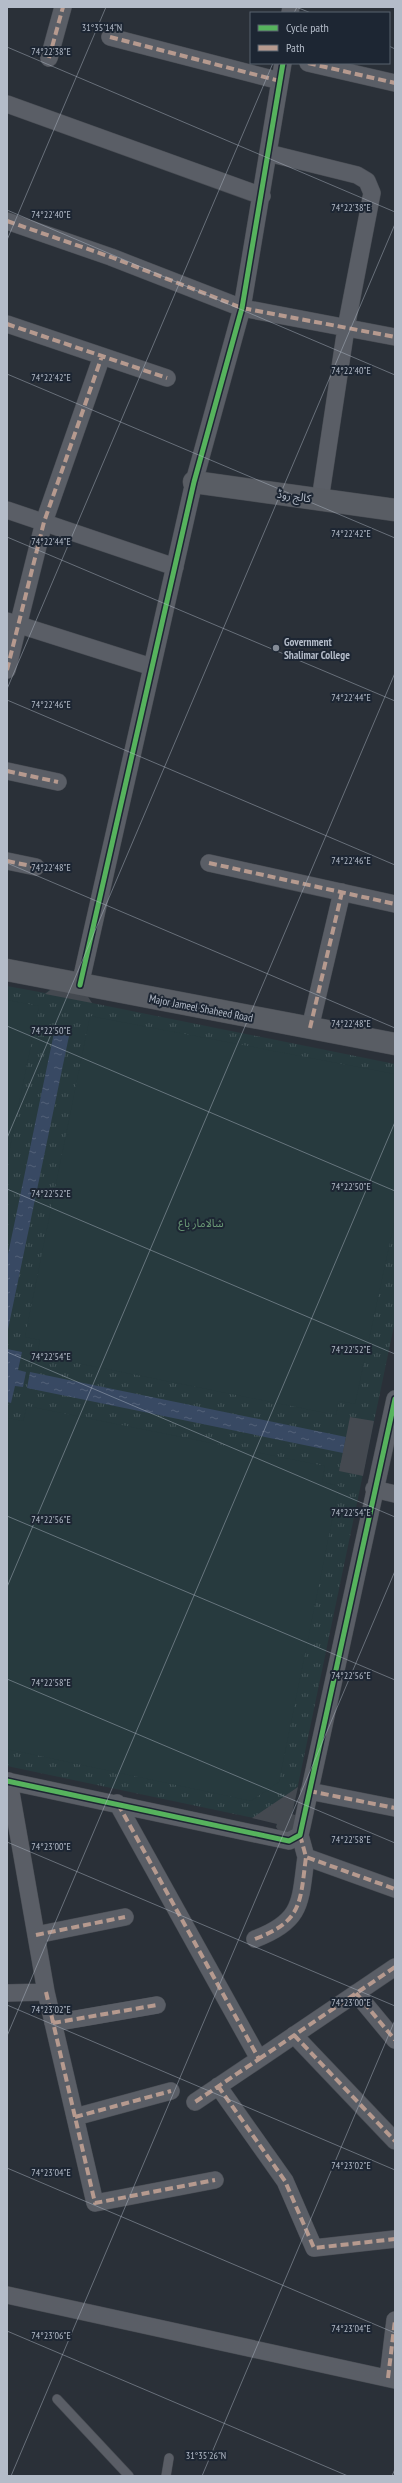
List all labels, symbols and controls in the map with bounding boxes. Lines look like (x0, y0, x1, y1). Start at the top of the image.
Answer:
legend (250, 12, 390, 64)
text: Cycle path (286, 20, 329, 35)
text: 31°35'14"N (82, 21, 122, 34)
text: Path (286, 40, 304, 55)
text: 74°22'38"E (31, 45, 71, 58)
text: 74°22'38"E (331, 201, 371, 214)
text: 74°22'40"E (31, 208, 71, 221)
text: 74°22'40"E (331, 364, 371, 377)
text: 74°22'42"E (31, 371, 71, 384)
street label: کالج روڈ (276, 487, 312, 506)
text: 74°22'42"E (331, 527, 371, 540)
text: 74°22'44"E (31, 535, 71, 548)
place label: Government Shalimar College (284, 635, 350, 662)
marker: Government Shalimar College (271, 643, 281, 653)
text: 74°22'44"E (331, 691, 371, 704)
text: 74°22'46"E (31, 698, 71, 711)
text: 74°22'46"E (331, 854, 371, 867)
text: 74°22'48"E (31, 861, 71, 874)
street label: Major Jameel Shaheed Road (148, 991, 254, 1025)
text: 74°22'48"E (331, 1017, 371, 1030)
text: 74°22'50"E (31, 1024, 71, 1037)
text: 74°22'50"E (331, 1180, 371, 1193)
text: 74°22'52"E (31, 1187, 71, 1200)
park label: شالامار باغ (178, 1216, 224, 1231)
text: 74°22'52"E (331, 1343, 371, 1356)
text: 74°22'54"E (31, 1350, 71, 1363)
text: 74°22'54"E (331, 1506, 371, 1519)
text: 74°22'56"E (31, 1513, 71, 1526)
text: 74°22'56"E (331, 1669, 371, 1682)
text: 74°22'58"E (31, 1676, 71, 1689)
text: 74°22'58"E (331, 1833, 371, 1846)
text: 74°23'00"E (31, 1840, 71, 1853)
text: 74°23'00"E (331, 1996, 371, 2009)
text: 74°23'02"E (31, 2003, 71, 2016)
text: 74°23'02"E (331, 2159, 371, 2172)
text: 74°23'04"E (31, 2166, 71, 2179)
text: 74°23'04"E (331, 2322, 371, 2335)
text: 74°23'06"E (31, 2329, 71, 2342)
text: 31°35'26"N (186, 2449, 226, 2462)

